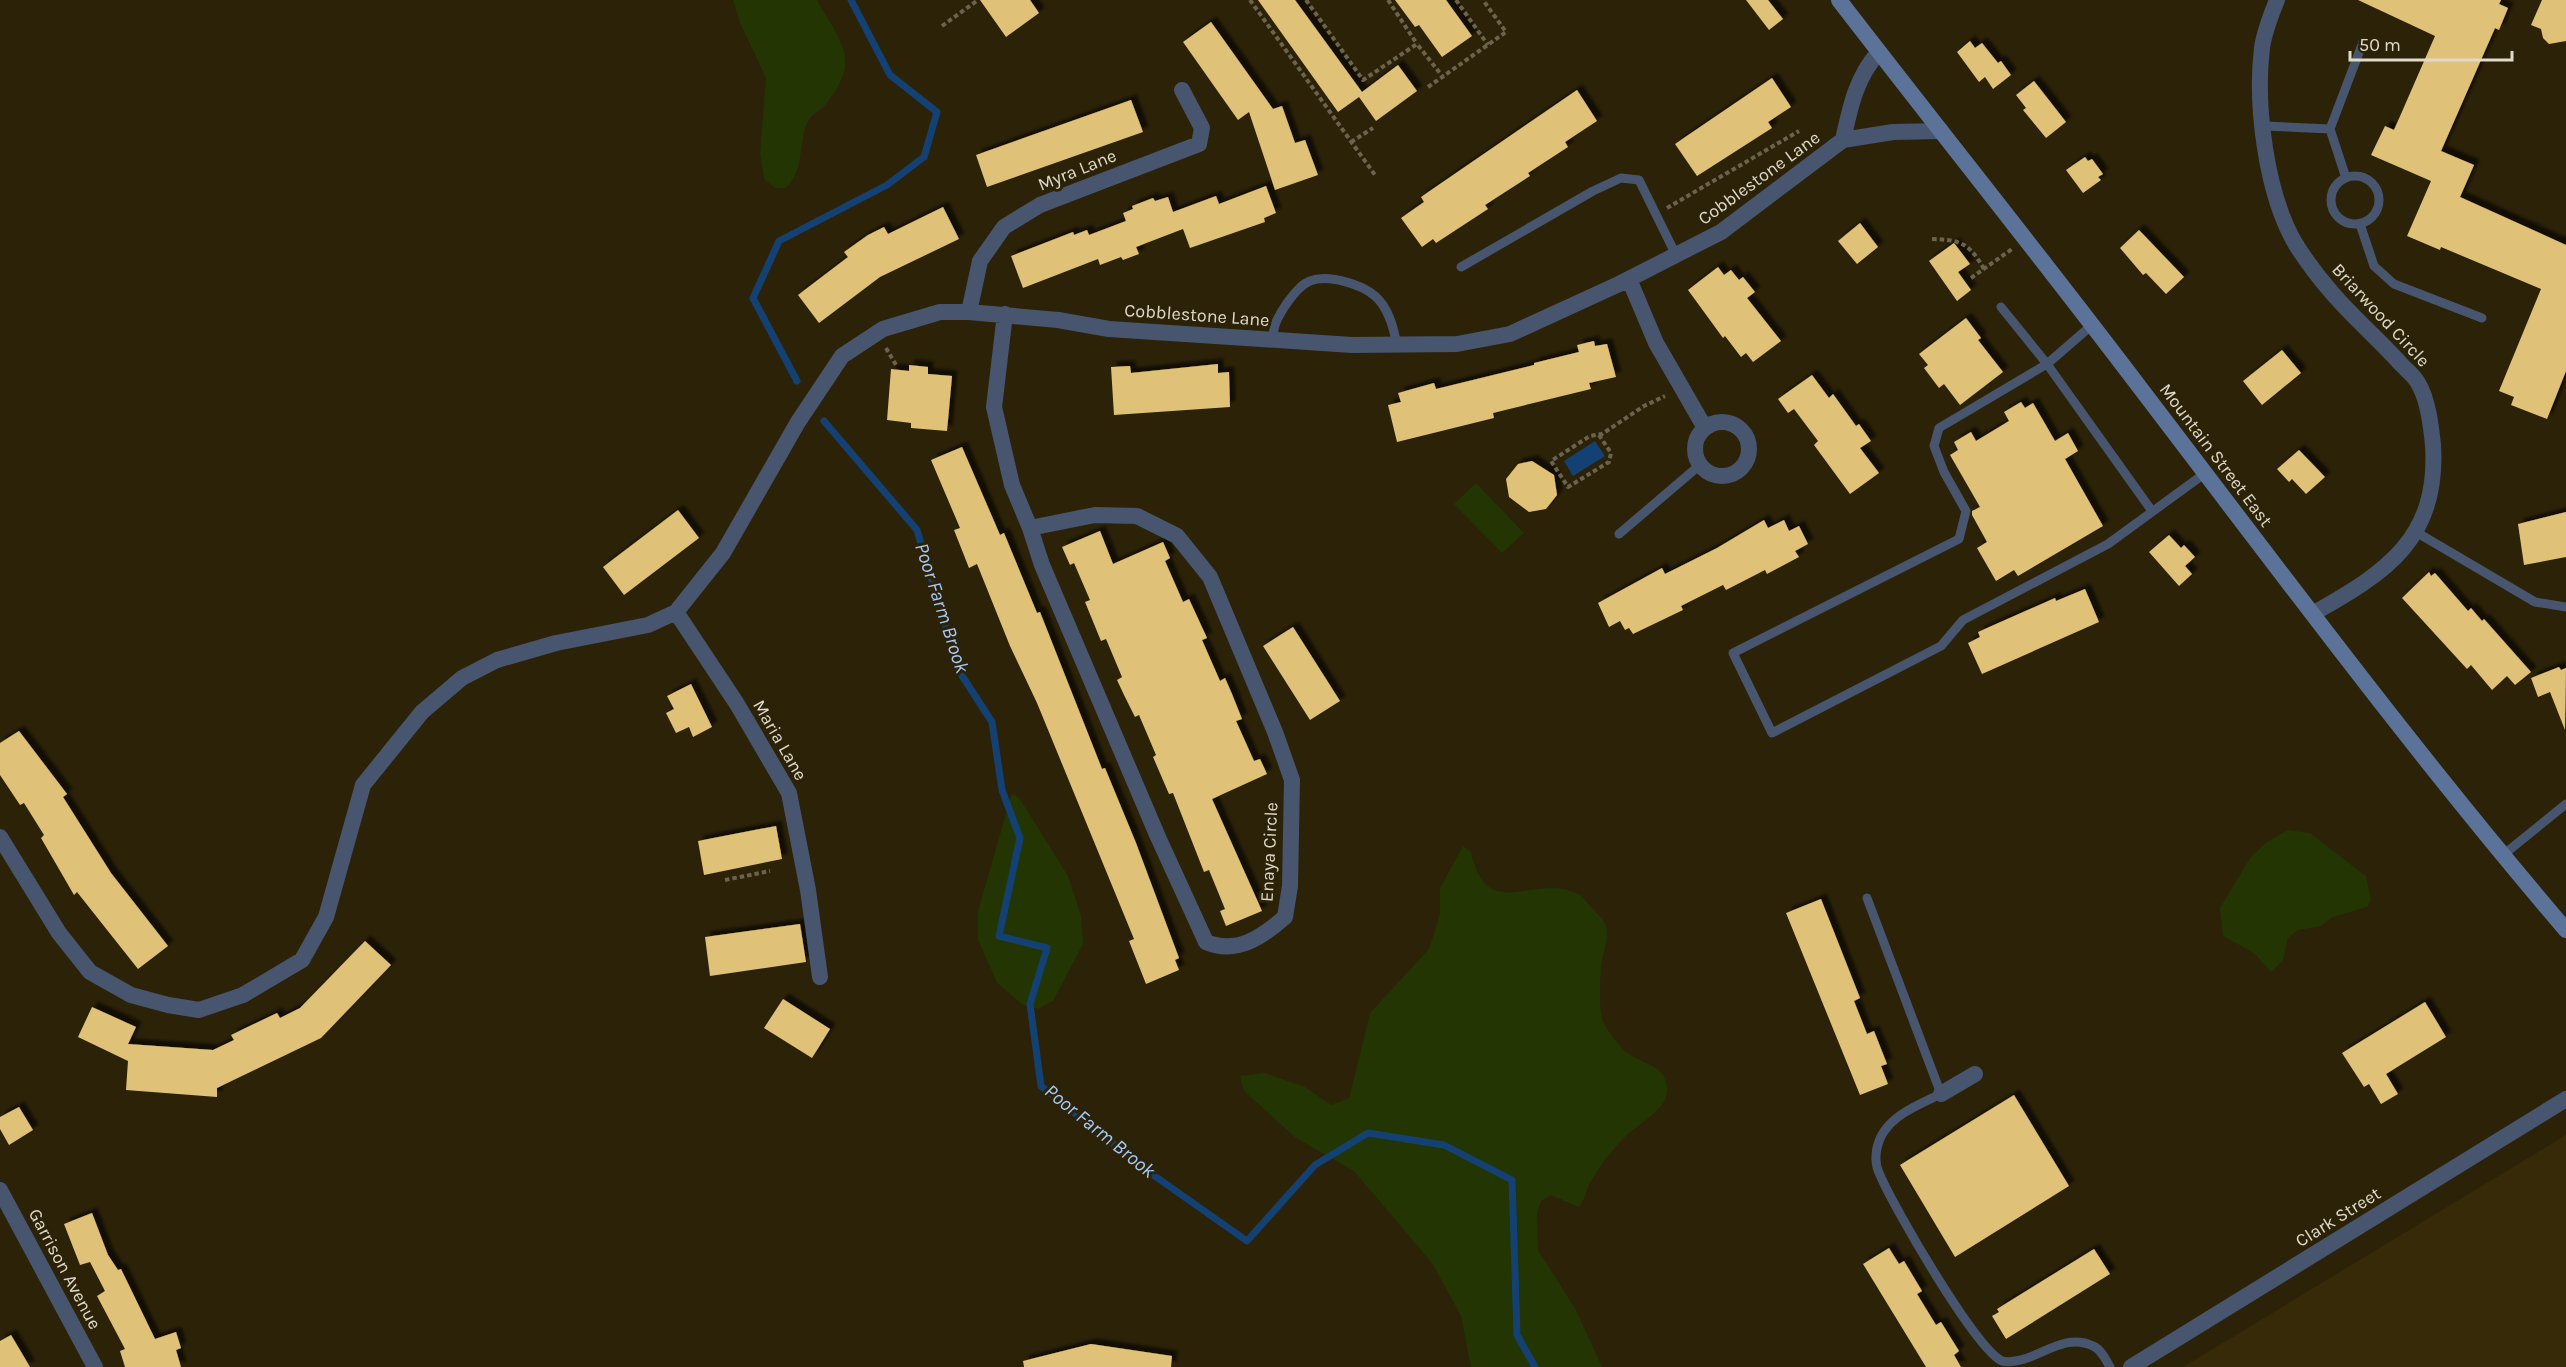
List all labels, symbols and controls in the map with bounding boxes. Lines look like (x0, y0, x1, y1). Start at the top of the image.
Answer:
scale bar (2350, 24, 2512, 62)
text: 50 m (2359, 34, 2401, 56)
street label: Cobblestone Lane (1694, 126, 1824, 230)
street label: Myra Lane (1035, 144, 1119, 196)
street label: Briarwood Circle (2327, 259, 2435, 371)
street label: Cobblestone Lane (1124, 299, 1270, 331)
street label: Mountain Street East (2155, 379, 2277, 531)
water label: Poor Farm Brook (910, 540, 974, 677)
street label: Maria Lane (748, 696, 812, 784)
street label: Enaya Circle (1255, 802, 1283, 902)
water label: Poor Farm Brook (1040, 1079, 1161, 1183)
street label: Clark Street (2291, 1182, 2385, 1252)
street label: Garrison Avenue (24, 1205, 106, 1333)

